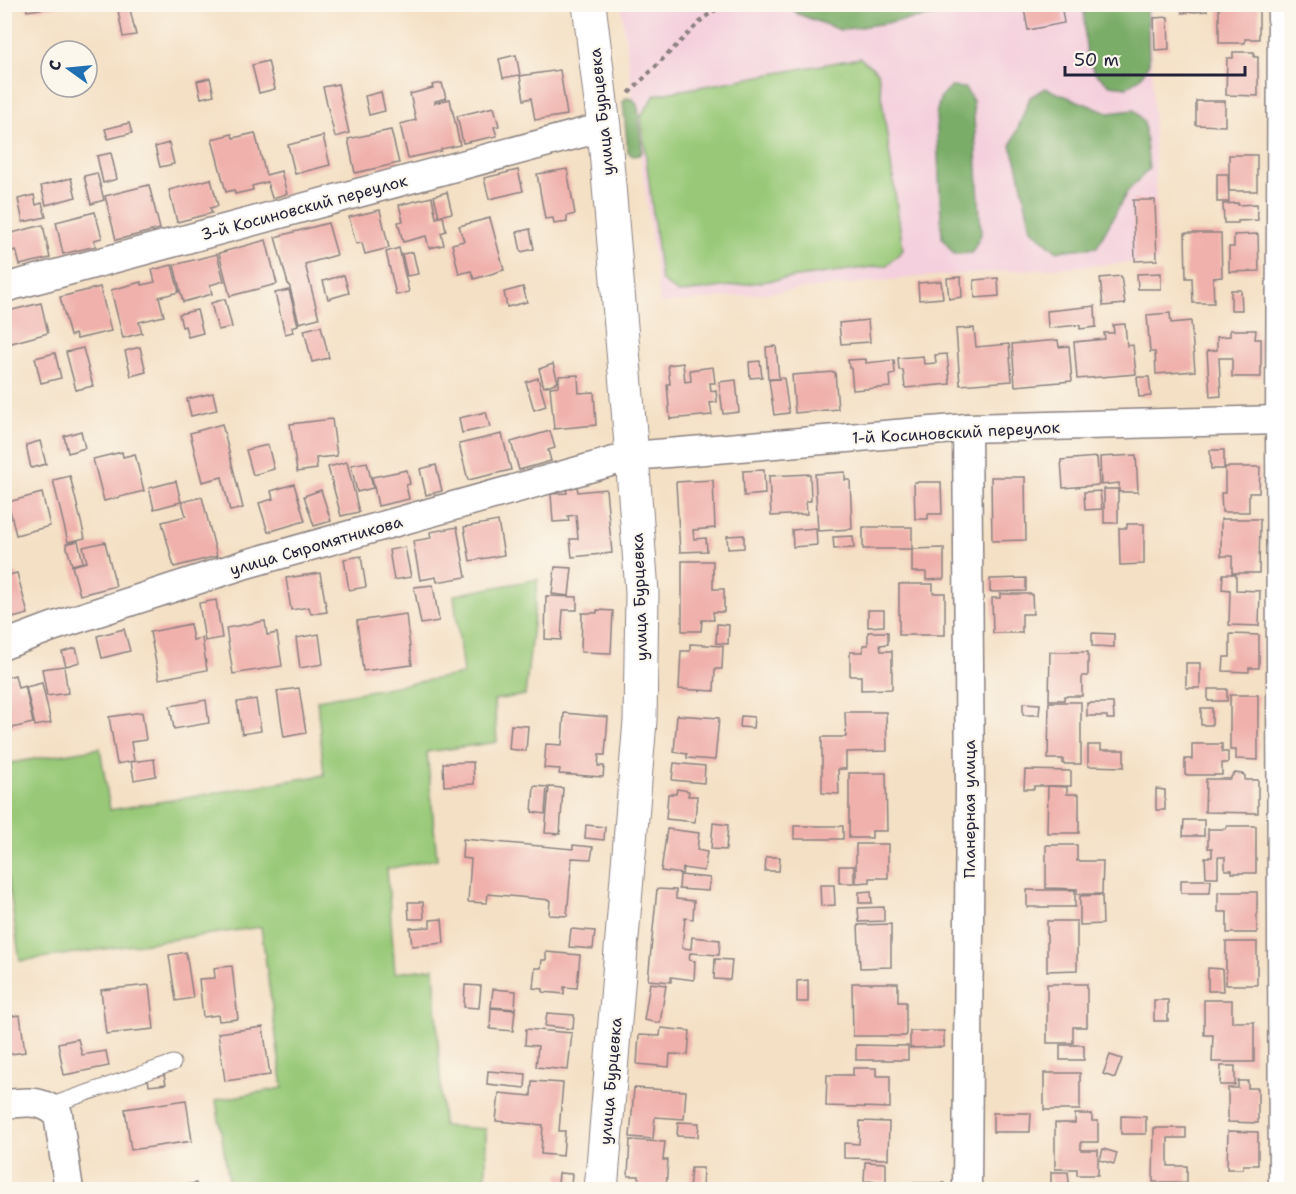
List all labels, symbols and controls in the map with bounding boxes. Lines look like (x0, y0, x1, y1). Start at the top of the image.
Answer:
north arrow (39, 39, 99, 99)
scale bar (1065, 39, 1245, 77)
street label: улица Бурцевка (584, 47, 619, 177)
text: 50 m (1074, 48, 1119, 72)
text: С (44, 58, 66, 73)
street label: 3-й Косиновский переулок (199, 170, 410, 245)
street label: 1-й Косиновский переулок (852, 417, 1061, 448)
street label: улица Сыромятникова (227, 511, 405, 580)
street label: улица Бурцевка (627, 533, 652, 661)
street label: Планерная улица (959, 740, 980, 878)
street label: улица Бурцевка (594, 1016, 627, 1146)

